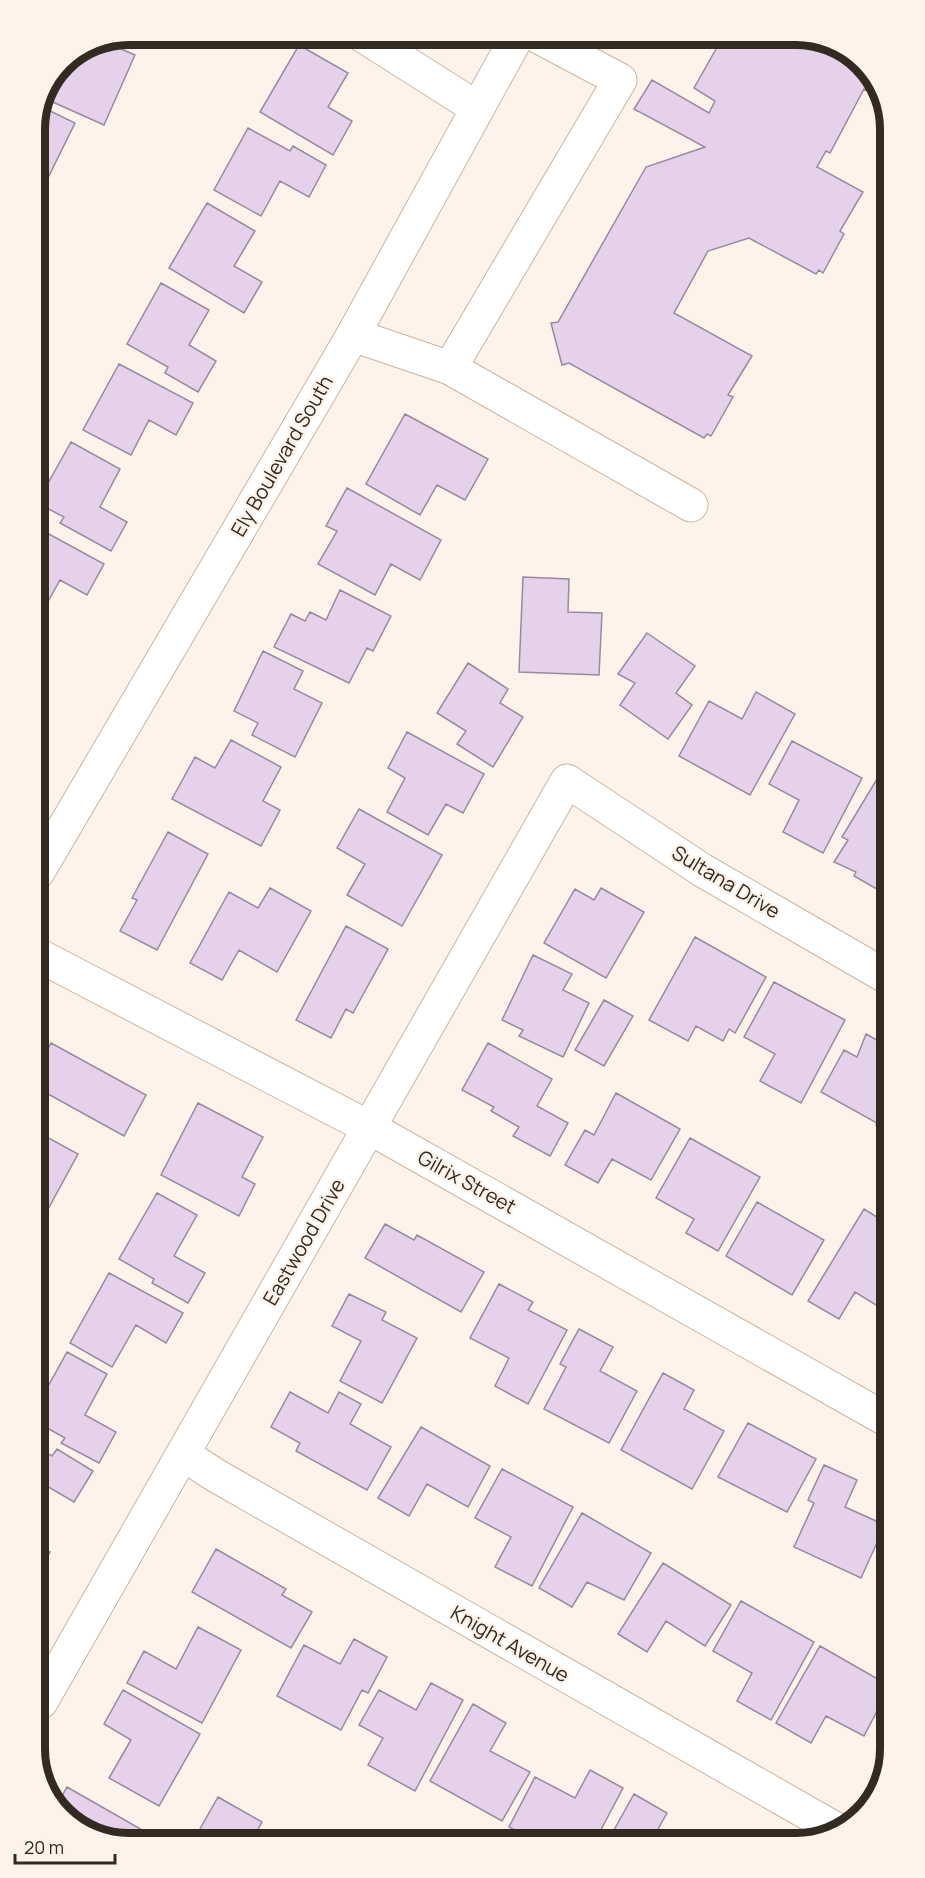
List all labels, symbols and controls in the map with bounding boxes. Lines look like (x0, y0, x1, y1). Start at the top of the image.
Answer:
street label: Ely Boulevard South (224, 370, 339, 541)
street label: Sultana Drive (667, 839, 785, 924)
street label: Gilrix Street (413, 1143, 521, 1220)
street label: Eastwood Drive (256, 1173, 351, 1310)
street label: Knight Avenue (446, 1599, 574, 1688)
scale bar (15, 1827, 116, 1865)
text: 20 m (24, 1835, 64, 1859)

